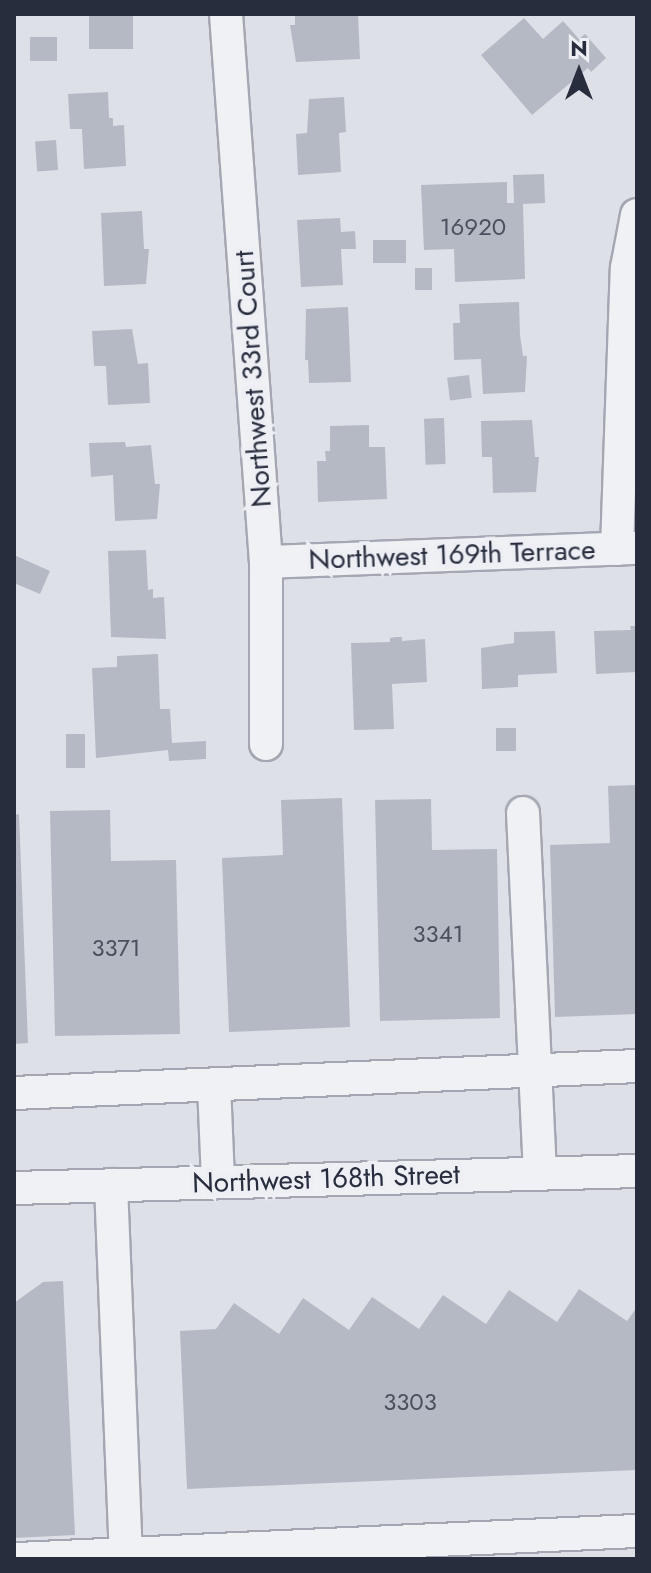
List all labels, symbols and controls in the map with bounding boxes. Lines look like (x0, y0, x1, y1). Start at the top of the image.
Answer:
north arrow (539, 32, 619, 112)
text: N (570, 32, 588, 64)
house number: 16920 (440, 213, 506, 241)
street label: Northwest 33rd Court (227, 249, 279, 509)
street label: Northwest 169th Terrace (308, 533, 596, 577)
house number: 3341 (413, 920, 463, 948)
house number: 3371 (91, 934, 141, 962)
street label: Northwest 168th Street (192, 1158, 460, 1200)
house number: 3303 (383, 1388, 437, 1416)

